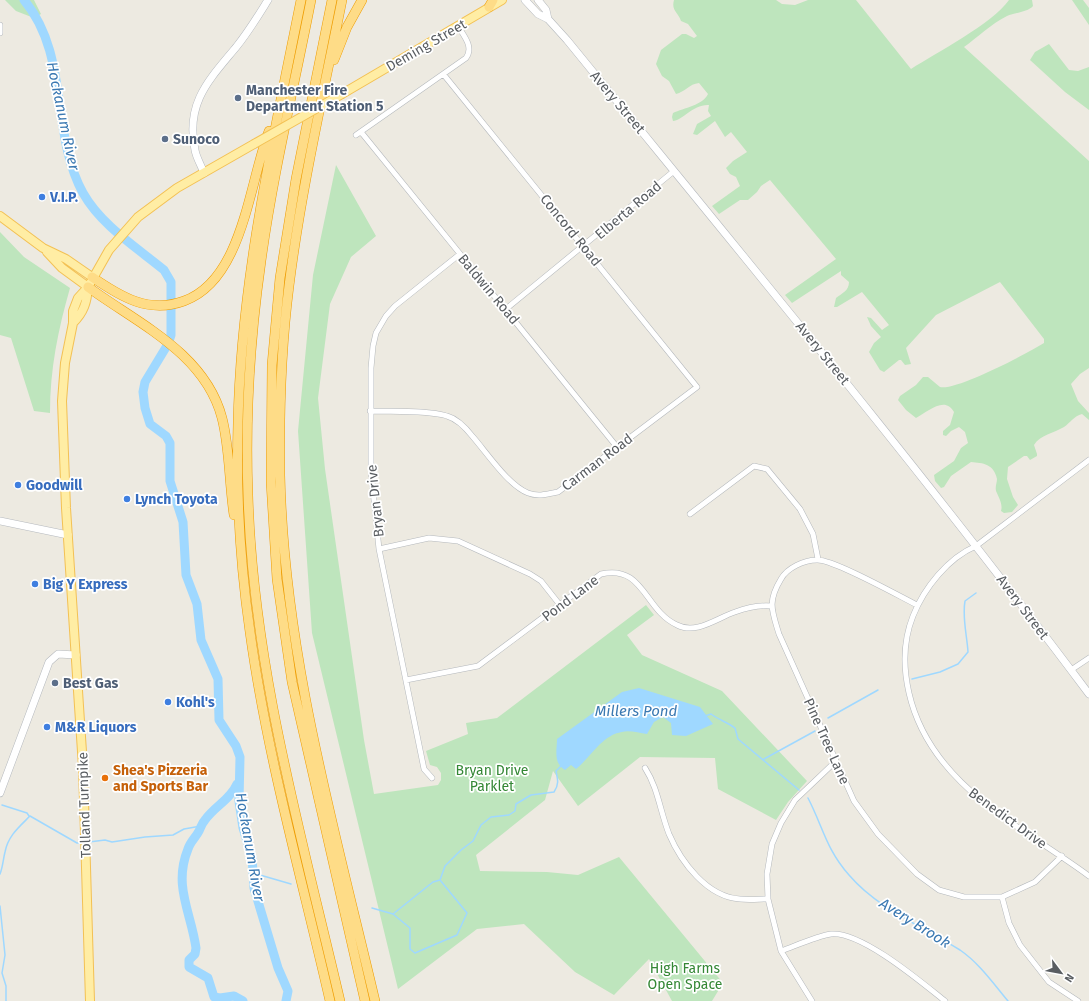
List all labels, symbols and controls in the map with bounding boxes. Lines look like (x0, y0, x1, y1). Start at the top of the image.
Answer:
street label: Deming Street (383, 15, 470, 75)
water label: Hockanum River (43, 60, 84, 173)
street label: Avery Street (587, 68, 649, 138)
place label: Manchester Fire Department Station 5 (246, 82, 384, 115)
marker: Manchester Fire Department Station 5 (233, 93, 243, 103)
place label: Sunoco (173, 131, 220, 148)
marker: Sunoco (160, 134, 170, 144)
street label: Elberta Road (592, 178, 665, 243)
place label: V.I.P. (49, 189, 78, 206)
street label: Concord Road (536, 191, 605, 270)
marker: V.I.P. (37, 192, 47, 202)
street label: Baldwin Road (454, 251, 523, 328)
street label: Avery Street (792, 318, 854, 389)
street label: Carman Road (558, 430, 636, 495)
street label: Bryan Drive (363, 464, 388, 538)
place label: Goodwill (26, 477, 83, 494)
marker: Goodwill (13, 480, 23, 490)
place label: Lynch Toyota (135, 491, 218, 508)
marker: Lynch Toyota (122, 494, 132, 504)
street label: Pond Lane (539, 572, 602, 625)
street label: Avery Street (993, 572, 1053, 644)
place label: Big Y Express (43, 576, 128, 593)
marker: Big Y Express (30, 579, 40, 589)
place label: Best Gas (63, 675, 118, 692)
marker: Best Gas (50, 678, 60, 688)
place label: Kohl's (176, 694, 215, 711)
street label: Pine Tree Lane (800, 695, 853, 787)
marker: Kohl's (163, 697, 173, 707)
water label: Millers Pond (595, 702, 678, 720)
place label: M&R Liquors (55, 719, 137, 736)
marker: M&R Liquors (42, 722, 52, 732)
street label: Tolland Turnpike (74, 752, 95, 858)
place label: Shea's Pizzeria and Sports Bar (113, 762, 208, 795)
park label: Bryan Drive Parklet (456, 762, 528, 795)
marker: Shea's Pizzeria and Sports Bar (100, 773, 110, 783)
street label: Benedict Drive (965, 784, 1050, 852)
water label: Hockanum River (232, 791, 269, 904)
water label: Avery Brook (875, 894, 954, 952)
north arrow (1041, 953, 1081, 993)
park label: High Farms Open Space (647, 960, 723, 993)
text: N (1062, 971, 1077, 985)

